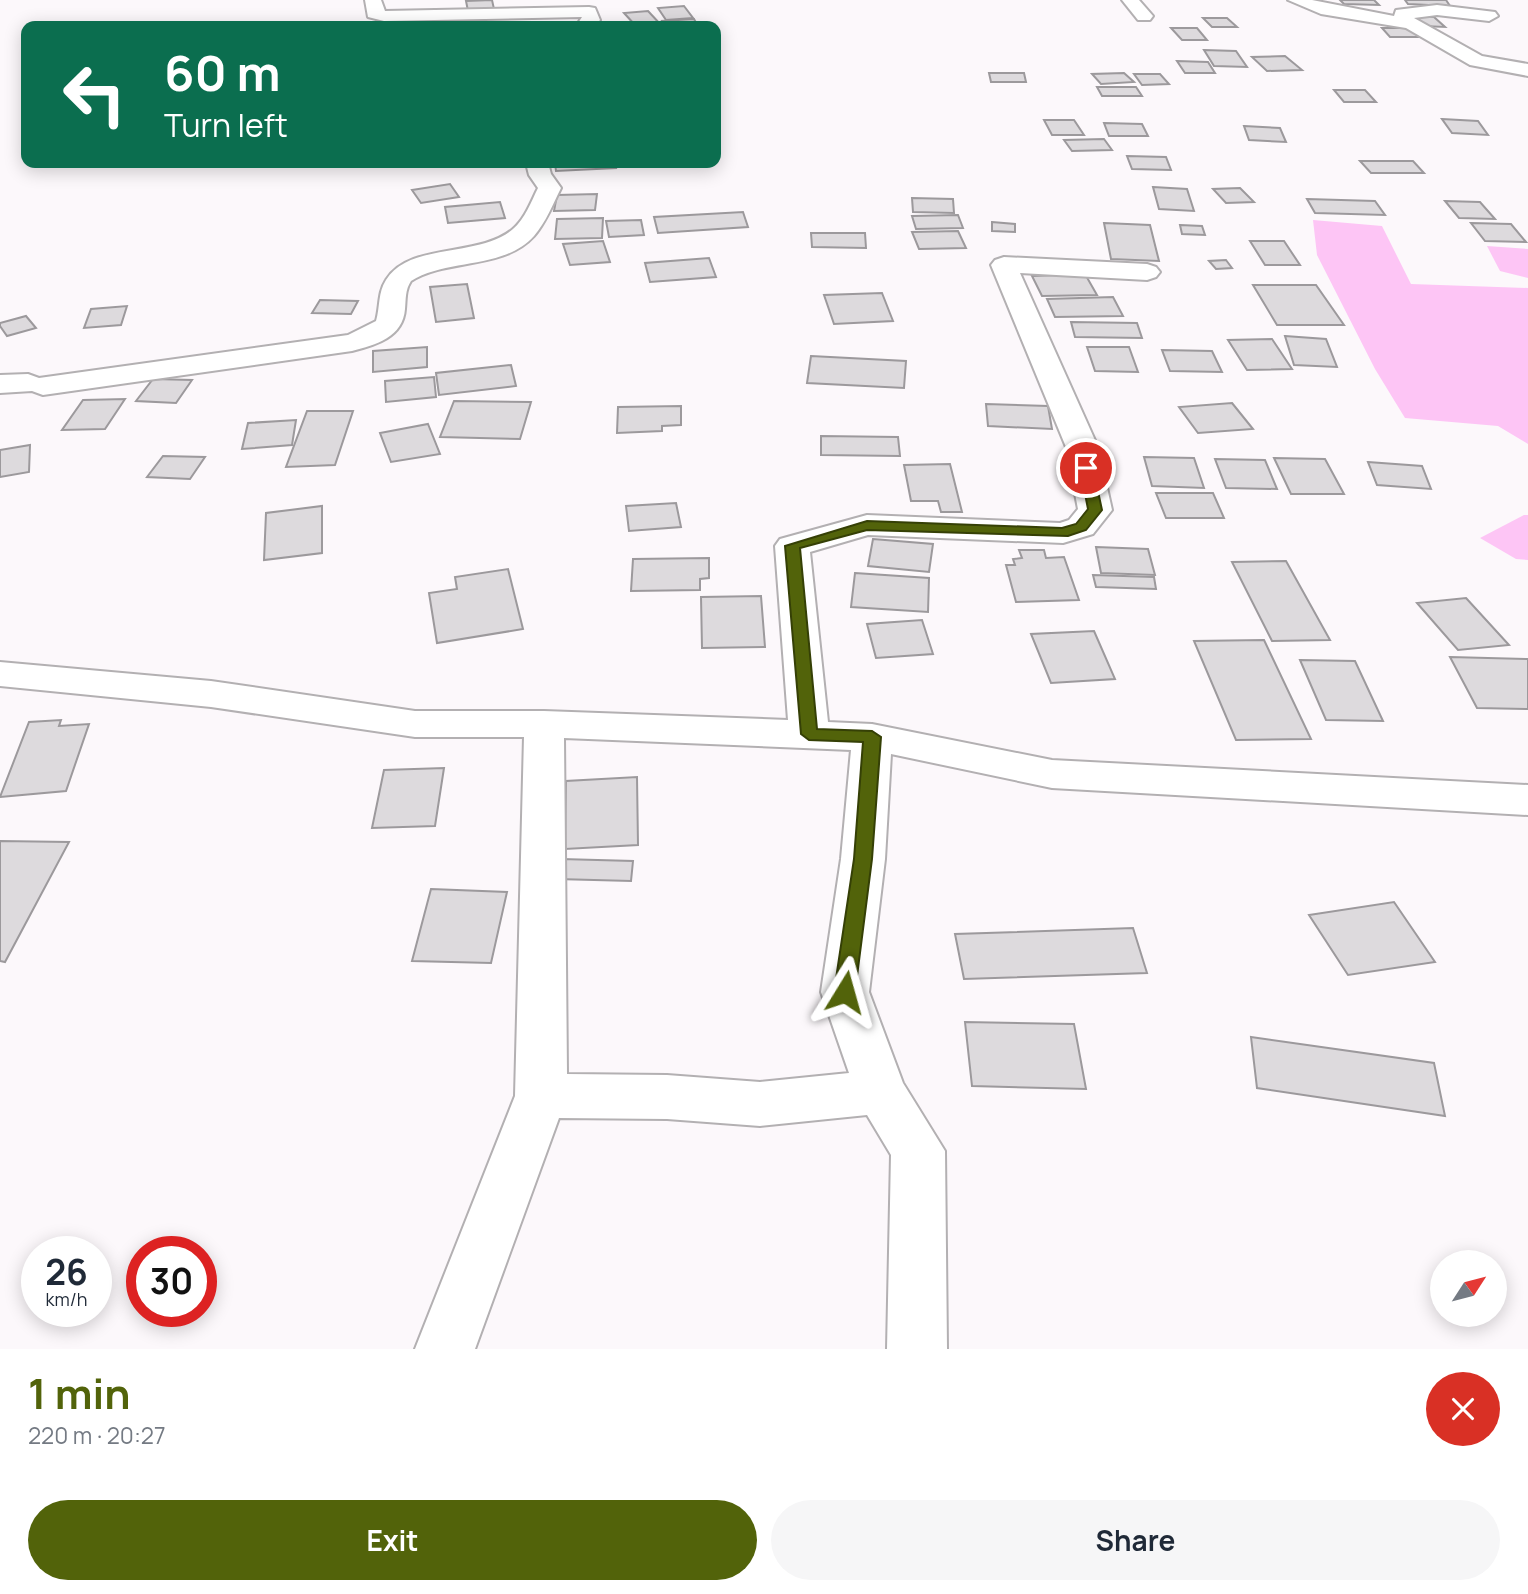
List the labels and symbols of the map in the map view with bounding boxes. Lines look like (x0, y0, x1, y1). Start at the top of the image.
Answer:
pin (1056, 438, 1116, 498)
position arrow (808, 955, 882, 1029)
speed limit sign: 30 (126, 1236, 217, 1327)
north arrow (1430, 1250, 1507, 1326)

